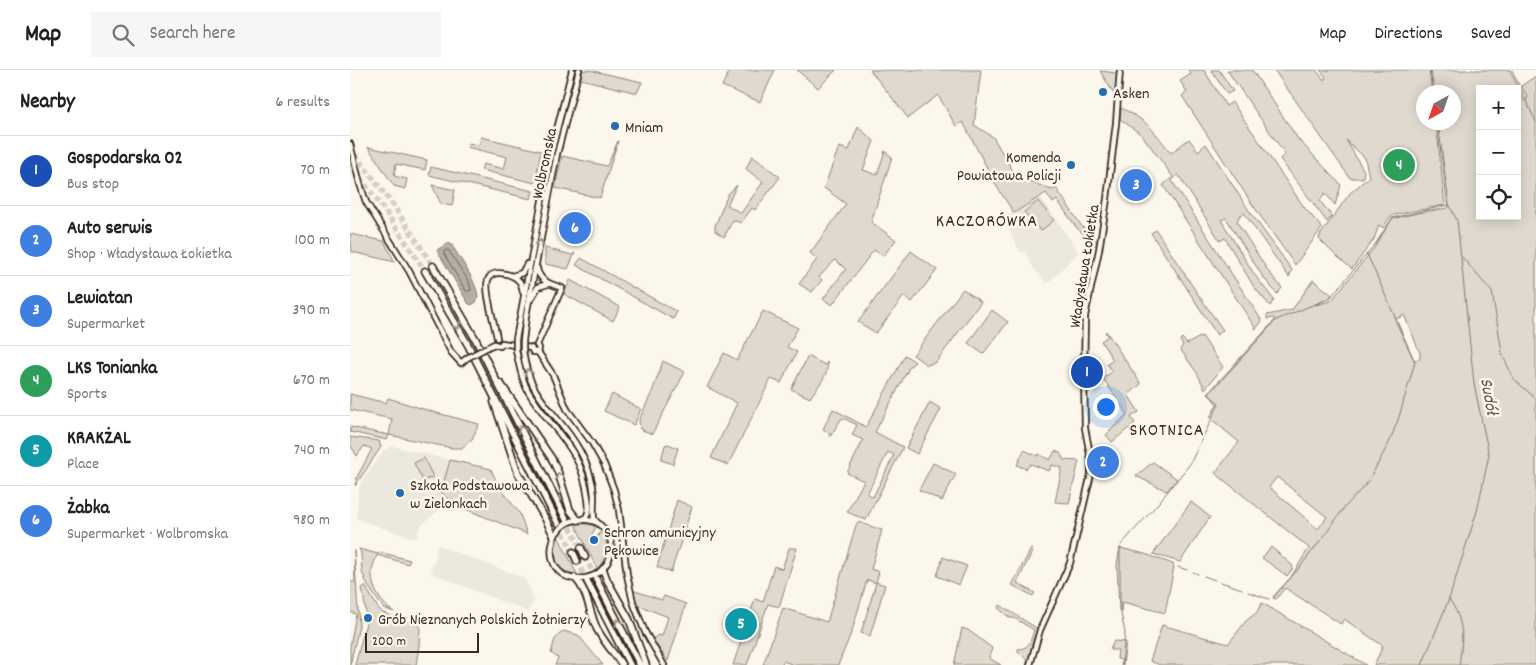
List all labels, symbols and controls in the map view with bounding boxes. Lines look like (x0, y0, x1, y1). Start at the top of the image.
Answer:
search box (91, 12, 441, 57)
text: Map (25, 18, 61, 52)
icon: search (109, 21, 137, 49)
text: Search here (149, 21, 235, 48)
text: Map (1319, 22, 1346, 47)
text: Directions (1374, 22, 1443, 47)
text: Saved (1471, 22, 1511, 47)
place label: Asken (1113, 83, 1149, 106)
north arrow (1416, 85, 1461, 130)
map controls (1476, 85, 1521, 220)
button: + (1476, 85, 1521, 130)
marker: Asken (1097, 86, 1109, 98)
text: Nearby (20, 88, 75, 118)
text: 6 results (275, 91, 330, 114)
place label: Mniam (625, 117, 663, 140)
marker: Mniam (609, 120, 621, 132)
street label: Wolbromska (527, 125, 564, 201)
button: − (1476, 130, 1521, 175)
text: Gospodarska 02 (67, 146, 183, 173)
pin: 4 (1383, 146, 1415, 184)
place label: Komenda Powiatowa Policji (957, 147, 1061, 188)
text: 1 (34, 159, 38, 182)
text: 70 m (300, 159, 330, 182)
marker: Komenda Powiatowa Policji (1065, 159, 1077, 171)
pin: 3 (1120, 166, 1152, 204)
text: Bus stop (67, 173, 119, 196)
button: locate (1476, 175, 1521, 220)
street label: Władysława Łokietka (1064, 202, 1107, 330)
pin: 6 (559, 209, 591, 247)
district label: KACZORÓWKA (936, 210, 1038, 235)
text: Auto serwis (67, 216, 153, 243)
text: 2 (33, 229, 40, 252)
text: 100 m (294, 229, 330, 252)
one-way arrow (534, 238, 545, 247)
text: Shop · Władysława Łokietka (67, 243, 232, 266)
text: Lewiatan (67, 286, 132, 313)
text: 3 (32, 299, 40, 322)
text: 390 m (292, 299, 330, 322)
text: Supermarket (67, 313, 145, 336)
one-way arrow (451, 321, 461, 330)
pin: 1 (1071, 353, 1103, 391)
text: LKS Tonianka (67, 356, 157, 383)
text: 4 (33, 369, 39, 392)
text: 670 m (293, 369, 330, 392)
one-way arrow (523, 369, 533, 377)
water label: Sudół (1472, 376, 1503, 419)
text: Sports (67, 383, 107, 406)
your location (1093, 394, 1119, 420)
district label: SKOTNICA (1130, 419, 1204, 444)
one-way arrow (517, 425, 527, 434)
text: KRAKŻAL (67, 426, 131, 453)
text: 5 (32, 439, 40, 462)
text: 740 m (294, 439, 330, 462)
pin: 2 (1087, 443, 1119, 481)
text: Place (67, 453, 99, 476)
one-way arrow (555, 472, 565, 481)
place label: Szkoła Podstawowa w Zielonkach (410, 475, 530, 516)
marker: Szkoła Podstawowa w Zielonkach (394, 487, 406, 499)
text: Żabka (67, 496, 109, 523)
text: 6 (32, 509, 40, 532)
text: 980 m (293, 509, 330, 532)
place label: Schron amunicyjny Pękowice (604, 522, 716, 563)
text: Supermarket · Wolbromska (67, 523, 228, 546)
marker: Schron amunicyjny Pękowice (588, 534, 600, 546)
pin: 5 (725, 605, 757, 643)
place label: Grób Nieznanych Polskich Żołnierzy (378, 609, 586, 632)
marker: Grób Nieznanych Polskich Żołnierzy (362, 612, 374, 624)
one-way arrow (614, 618, 624, 627)
scale bar (365, 630, 479, 653)
text: 200 m (372, 632, 406, 652)

